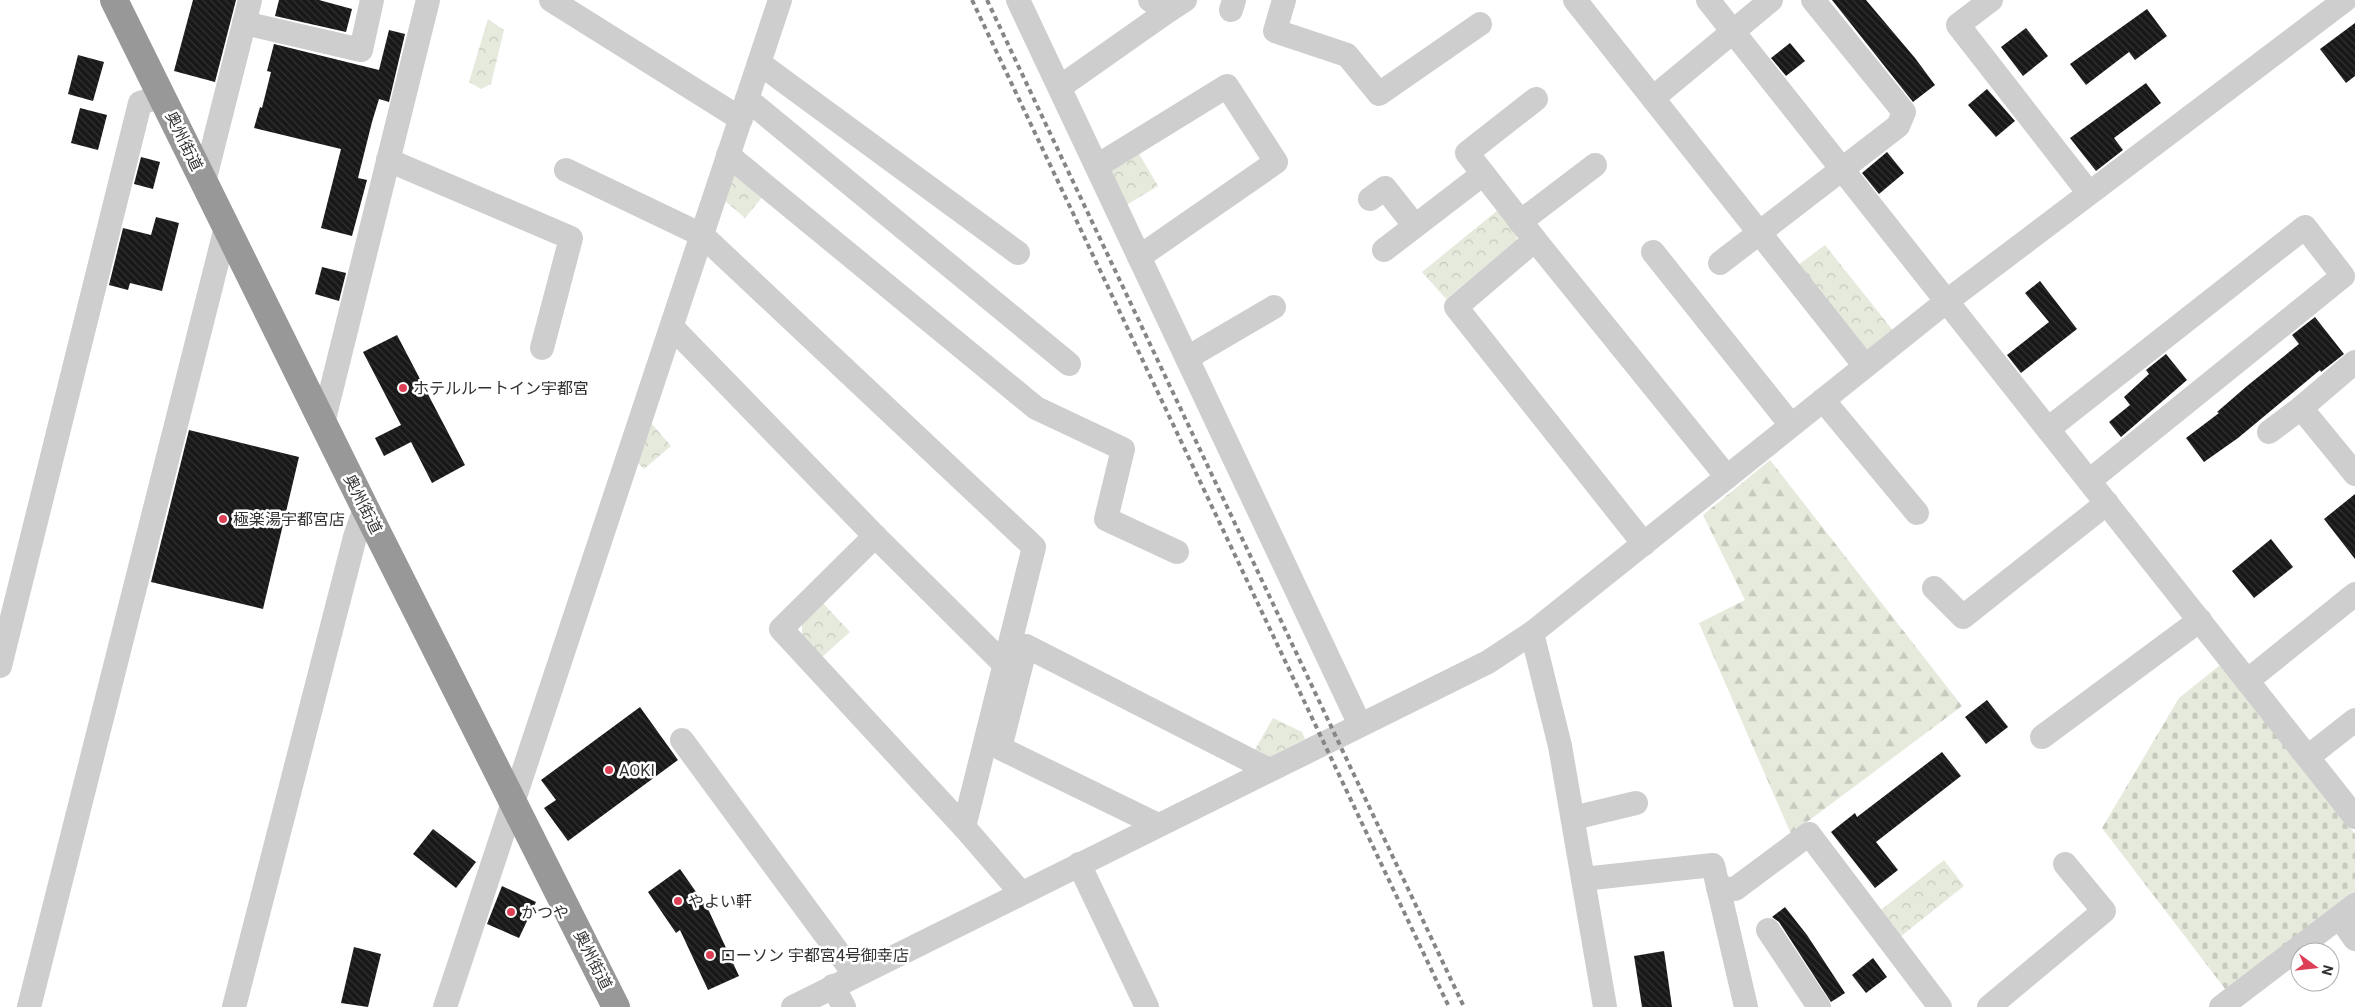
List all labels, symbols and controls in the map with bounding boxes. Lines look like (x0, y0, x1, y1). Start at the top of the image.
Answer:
street label: 奥州街道 (161, 108, 207, 174)
place label: ホテルルートイン宇都宮 (413, 379, 589, 398)
marker: ホテルルートイン宇都宮 (397, 382, 409, 394)
street label: 奥州街道 (340, 471, 386, 537)
place label: 極楽湯宇都宮店 (233, 510, 345, 529)
marker: 極楽湯宇都宮店 (217, 513, 229, 525)
place label: AOKI (619, 761, 655, 780)
marker: AOKI (603, 764, 615, 776)
place label: やよい軒 (688, 892, 752, 911)
marker: やよい軒 (672, 895, 684, 907)
place label: かつや (521, 903, 569, 922)
marker: かつや (505, 906, 517, 918)
street label: 奥州街道 (570, 927, 616, 993)
north arrow (2290, 942, 2340, 992)
place label: ローソン 宇都宮4号御幸店 (720, 946, 909, 965)
marker: ローソン 宇都宮4号御幸店 (704, 949, 716, 961)
text: N (2319, 964, 2337, 977)

